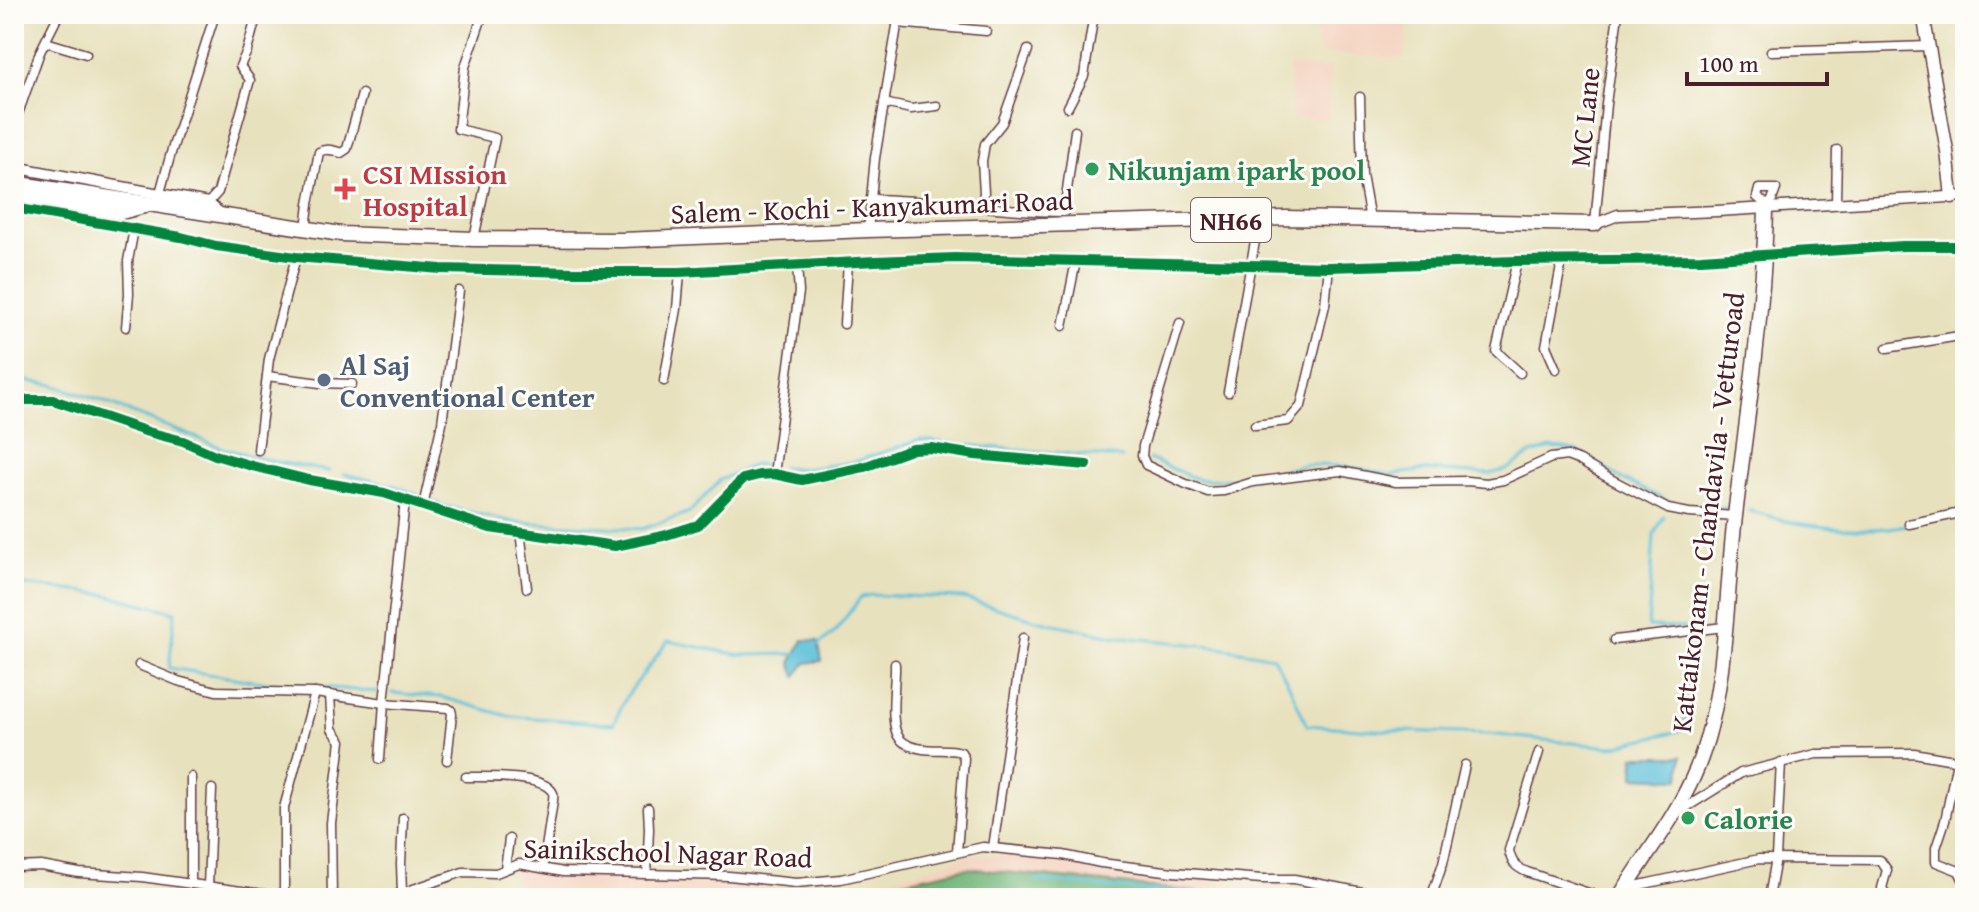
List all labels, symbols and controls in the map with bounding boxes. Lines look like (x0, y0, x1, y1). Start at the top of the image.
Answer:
scale bar (1687, 36, 1827, 86)
text: 100 m (1699, 46, 1759, 81)
street label: MC Lane (1558, 65, 1610, 169)
place label: Nikunjam ipark pool (1108, 149, 1365, 190)
place label: CSI MIssion Hospital (363, 153, 507, 226)
marker: Nikunjam ipark pool (1083, 160, 1101, 178)
marker: CSI MIssion Hospital (334, 178, 356, 200)
street label: Salem - Kochi - Kanyakumari Road (670, 178, 1074, 234)
road number: NH66 (1191, 198, 1271, 242)
street label: Kattaikonam - Chandavila - Vetturoad (1660, 289, 1754, 734)
place label: Al Saj Conventional Center (340, 344, 595, 417)
marker: Al Saj Conventional Center (315, 371, 333, 389)
place label: Calorie (1704, 798, 1793, 839)
marker: Calorie (1679, 809, 1697, 827)
street label: Sainikschool Nagar Road (523, 826, 813, 878)

